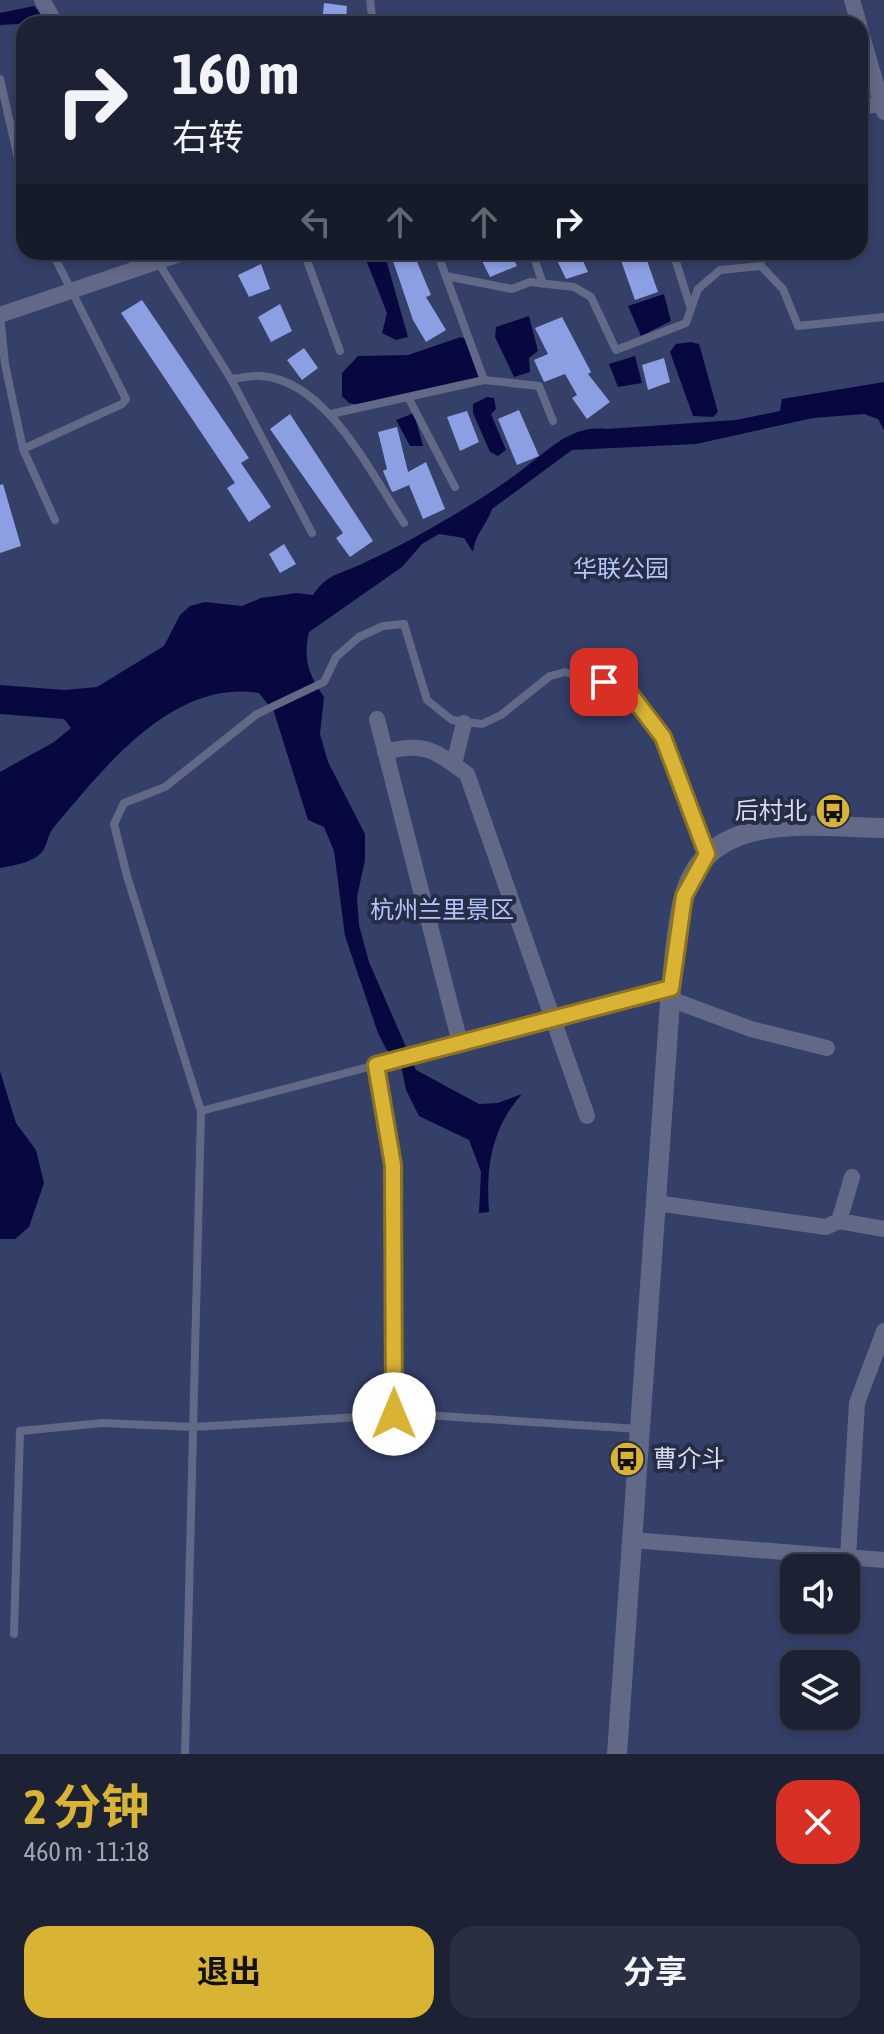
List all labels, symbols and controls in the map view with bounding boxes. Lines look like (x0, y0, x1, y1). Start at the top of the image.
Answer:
text: 160 m (172, 42, 299, 106)
icon: right (40, 48, 144, 152)
text: 右转 (172, 116, 244, 158)
icon: left (294, 200, 338, 244)
icon: ahead (378, 200, 422, 244)
icon: ahead (462, 200, 506, 244)
icon: right (546, 200, 590, 244)
park label: 华联公园 (573, 555, 669, 582)
pin (570, 648, 638, 716)
icon: arrive (582, 660, 626, 704)
bus stop icon: 后村北 (814, 792, 852, 830)
place label: 后村北 (735, 797, 807, 824)
park label: 杭州兰里景区 (370, 896, 514, 923)
position arrow (352, 1372, 436, 1456)
bus stop icon: 曹介斗 (608, 1440, 646, 1478)
place label: 曹介斗 (653, 1445, 725, 1472)
map controls (780, 1554, 860, 1730)
button: sound (780, 1554, 860, 1634)
button: layers (780, 1650, 860, 1730)
text: 2 分钟 (24, 1779, 149, 1834)
button: close (776, 1780, 860, 1864)
text: 460 m · 11:18 (24, 1837, 149, 1867)
button: 退出 (24, 1926, 434, 2018)
button: 分享 (450, 1926, 860, 2018)

